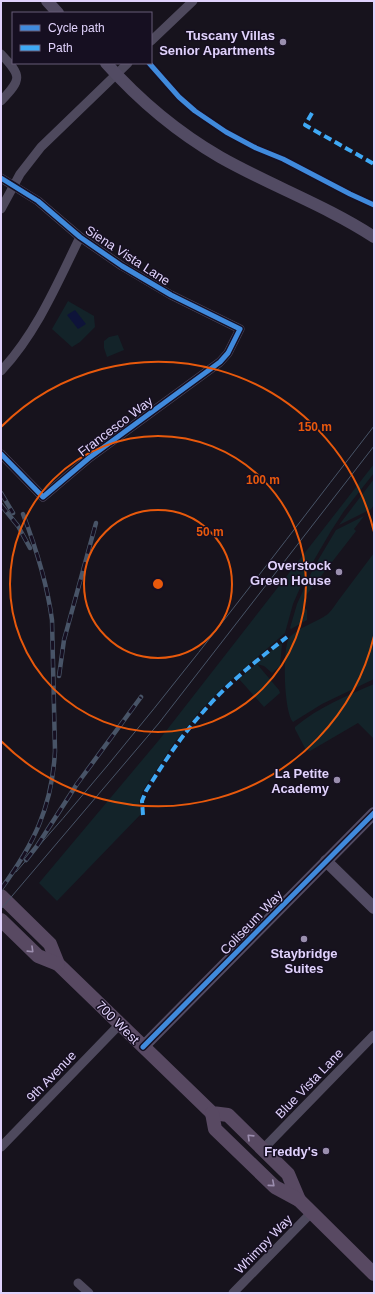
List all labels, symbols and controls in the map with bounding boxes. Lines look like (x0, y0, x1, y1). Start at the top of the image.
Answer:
legend (12, 12, 152, 64)
text: Cycle path (48, 21, 105, 35)
place label: Tuscany Villas Senior Apartments (159, 28, 275, 58)
marker: Tuscany Villas Senior Apartments (278, 37, 288, 47)
text: Path (48, 41, 73, 55)
street label: Siena Vista Lane (83, 222, 173, 288)
street label: Francesco Way (75, 393, 156, 459)
text: 150 m (298, 420, 332, 434)
text: 100 m (246, 473, 280, 487)
text: 50 m (196, 525, 224, 539)
place label: Overstock Green House (250, 558, 332, 588)
marker: Overstock Green House (334, 567, 344, 577)
centre of rings (151, 577, 165, 591)
place label: La Petite Academy (271, 766, 330, 796)
marker: La Petite Academy (332, 775, 342, 785)
street label: Coliseum Way (217, 887, 286, 958)
marker: Staybridge Suites (299, 934, 309, 944)
one-way arrow (26, 945, 34, 952)
place label: Staybridge Suites (270, 946, 338, 976)
street label: 700 West (93, 998, 143, 1047)
street label: Blue Vista Lane (272, 1045, 346, 1121)
street label: 9th Avenue (23, 1048, 79, 1105)
one-way arrow (247, 1134, 255, 1142)
place label: Freddy's (264, 1144, 318, 1159)
marker: Freddy's (321, 1146, 331, 1156)
one-way arrow (267, 1179, 274, 1186)
street label: Whimpy Way (232, 1211, 296, 1277)

